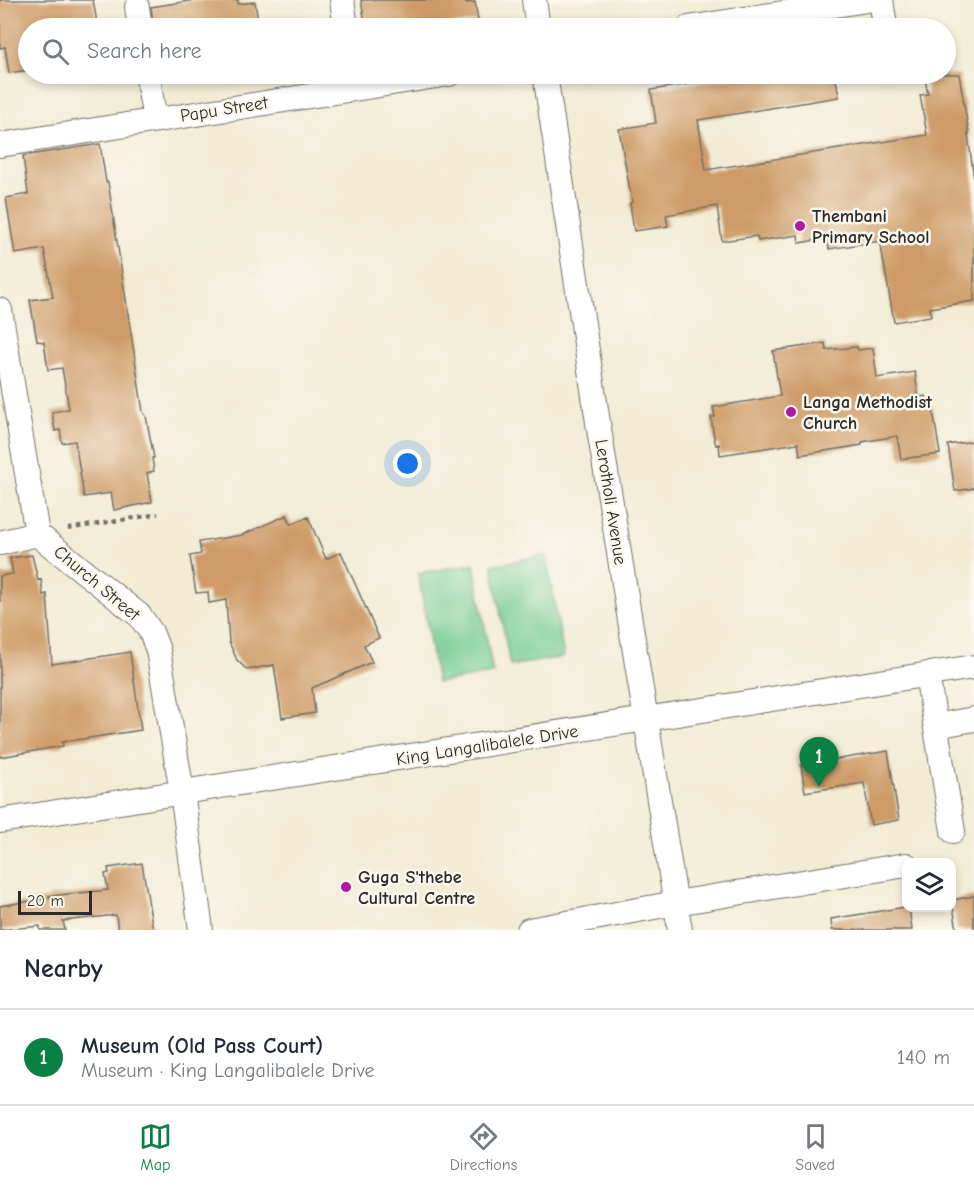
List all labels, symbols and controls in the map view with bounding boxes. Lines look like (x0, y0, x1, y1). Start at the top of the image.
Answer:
search box (18, 18, 956, 84)
icon: search (39, 35, 72, 68)
text: Search here (87, 38, 202, 64)
street label: Papu Street (179, 92, 270, 127)
place label: Thembani Primary School (812, 206, 930, 248)
marker: Thembani Primary School (793, 219, 807, 233)
place label: Langa Methodist Church (803, 392, 933, 434)
marker: Langa Methodist Church (784, 405, 798, 419)
street label: Lerotholi Avenue (590, 438, 631, 566)
your location (393, 449, 422, 478)
street label: Church Street (49, 541, 145, 626)
street label: King Langalibalele Drive (395, 721, 580, 770)
pin: 1 (800, 738, 838, 787)
map controls (902, 858, 956, 912)
button: layers (902, 858, 956, 912)
place label: Guga S'thebe Cultural Centre (358, 867, 475, 909)
marker: Guga S'thebe Cultural Centre (339, 880, 353, 894)
scale bar (18, 888, 92, 916)
text: 20 m (27, 892, 64, 910)
text: Nearby (24, 954, 103, 984)
text: Museum (Old Pass Court) (81, 1033, 323, 1059)
text: 1 (40, 1046, 47, 1069)
text: 140 m (897, 1046, 950, 1069)
text: Museum · King Langalibalele Drive (81, 1059, 374, 1082)
tab: Map (139, 1120, 172, 1174)
tab: Directions (450, 1120, 517, 1174)
tab: Saved (795, 1120, 835, 1174)

